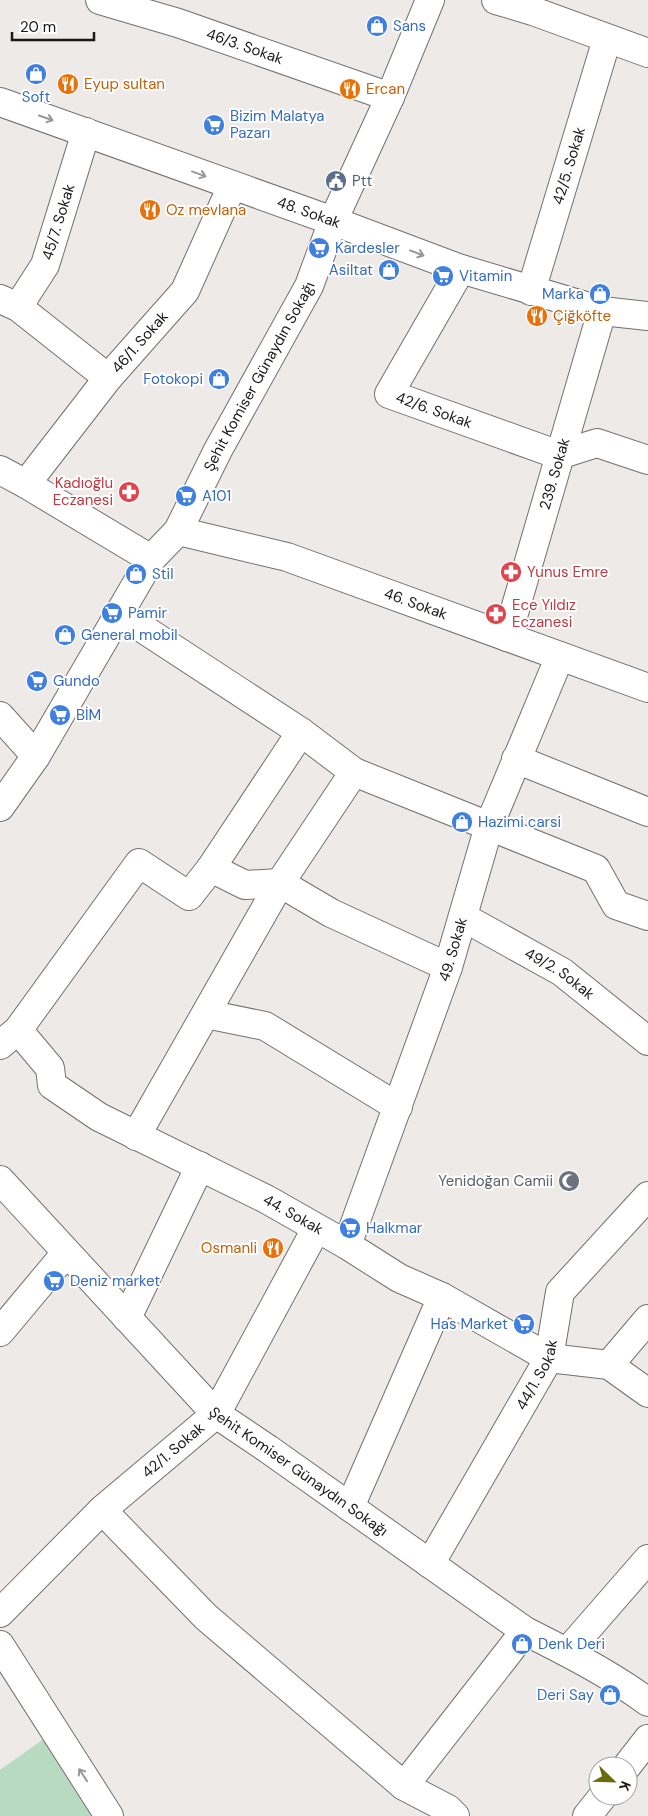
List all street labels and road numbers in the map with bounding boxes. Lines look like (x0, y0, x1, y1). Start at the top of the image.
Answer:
street label: 46/3. Sokak (204, 24, 286, 69)
street label: 42/5. Sokak (548, 124, 590, 207)
street label: 45/7. Sokak (37, 181, 80, 262)
street label: 48. Sokak (274, 192, 344, 233)
street label: Şehit Komiser Günaydın Sokağı (199, 279, 320, 475)
street label: 46/1. Sokak (107, 307, 173, 377)
street label: 42/6. Sokak (393, 387, 475, 433)
street label: 239. Sokak (535, 435, 575, 512)
street label: 46. Sokak (381, 583, 450, 624)
street label: 49. Sokak (434, 915, 472, 984)
street label: 49/2. Sokak (521, 943, 599, 1004)
street label: 44. Sokak (260, 1189, 327, 1240)
street label: 44/1. Sokak (511, 1338, 562, 1413)
street label: Şehit Komiser Günaydın Sokağı (204, 1403, 392, 1541)
street label: 42/1. Sokak (138, 1418, 209, 1482)

